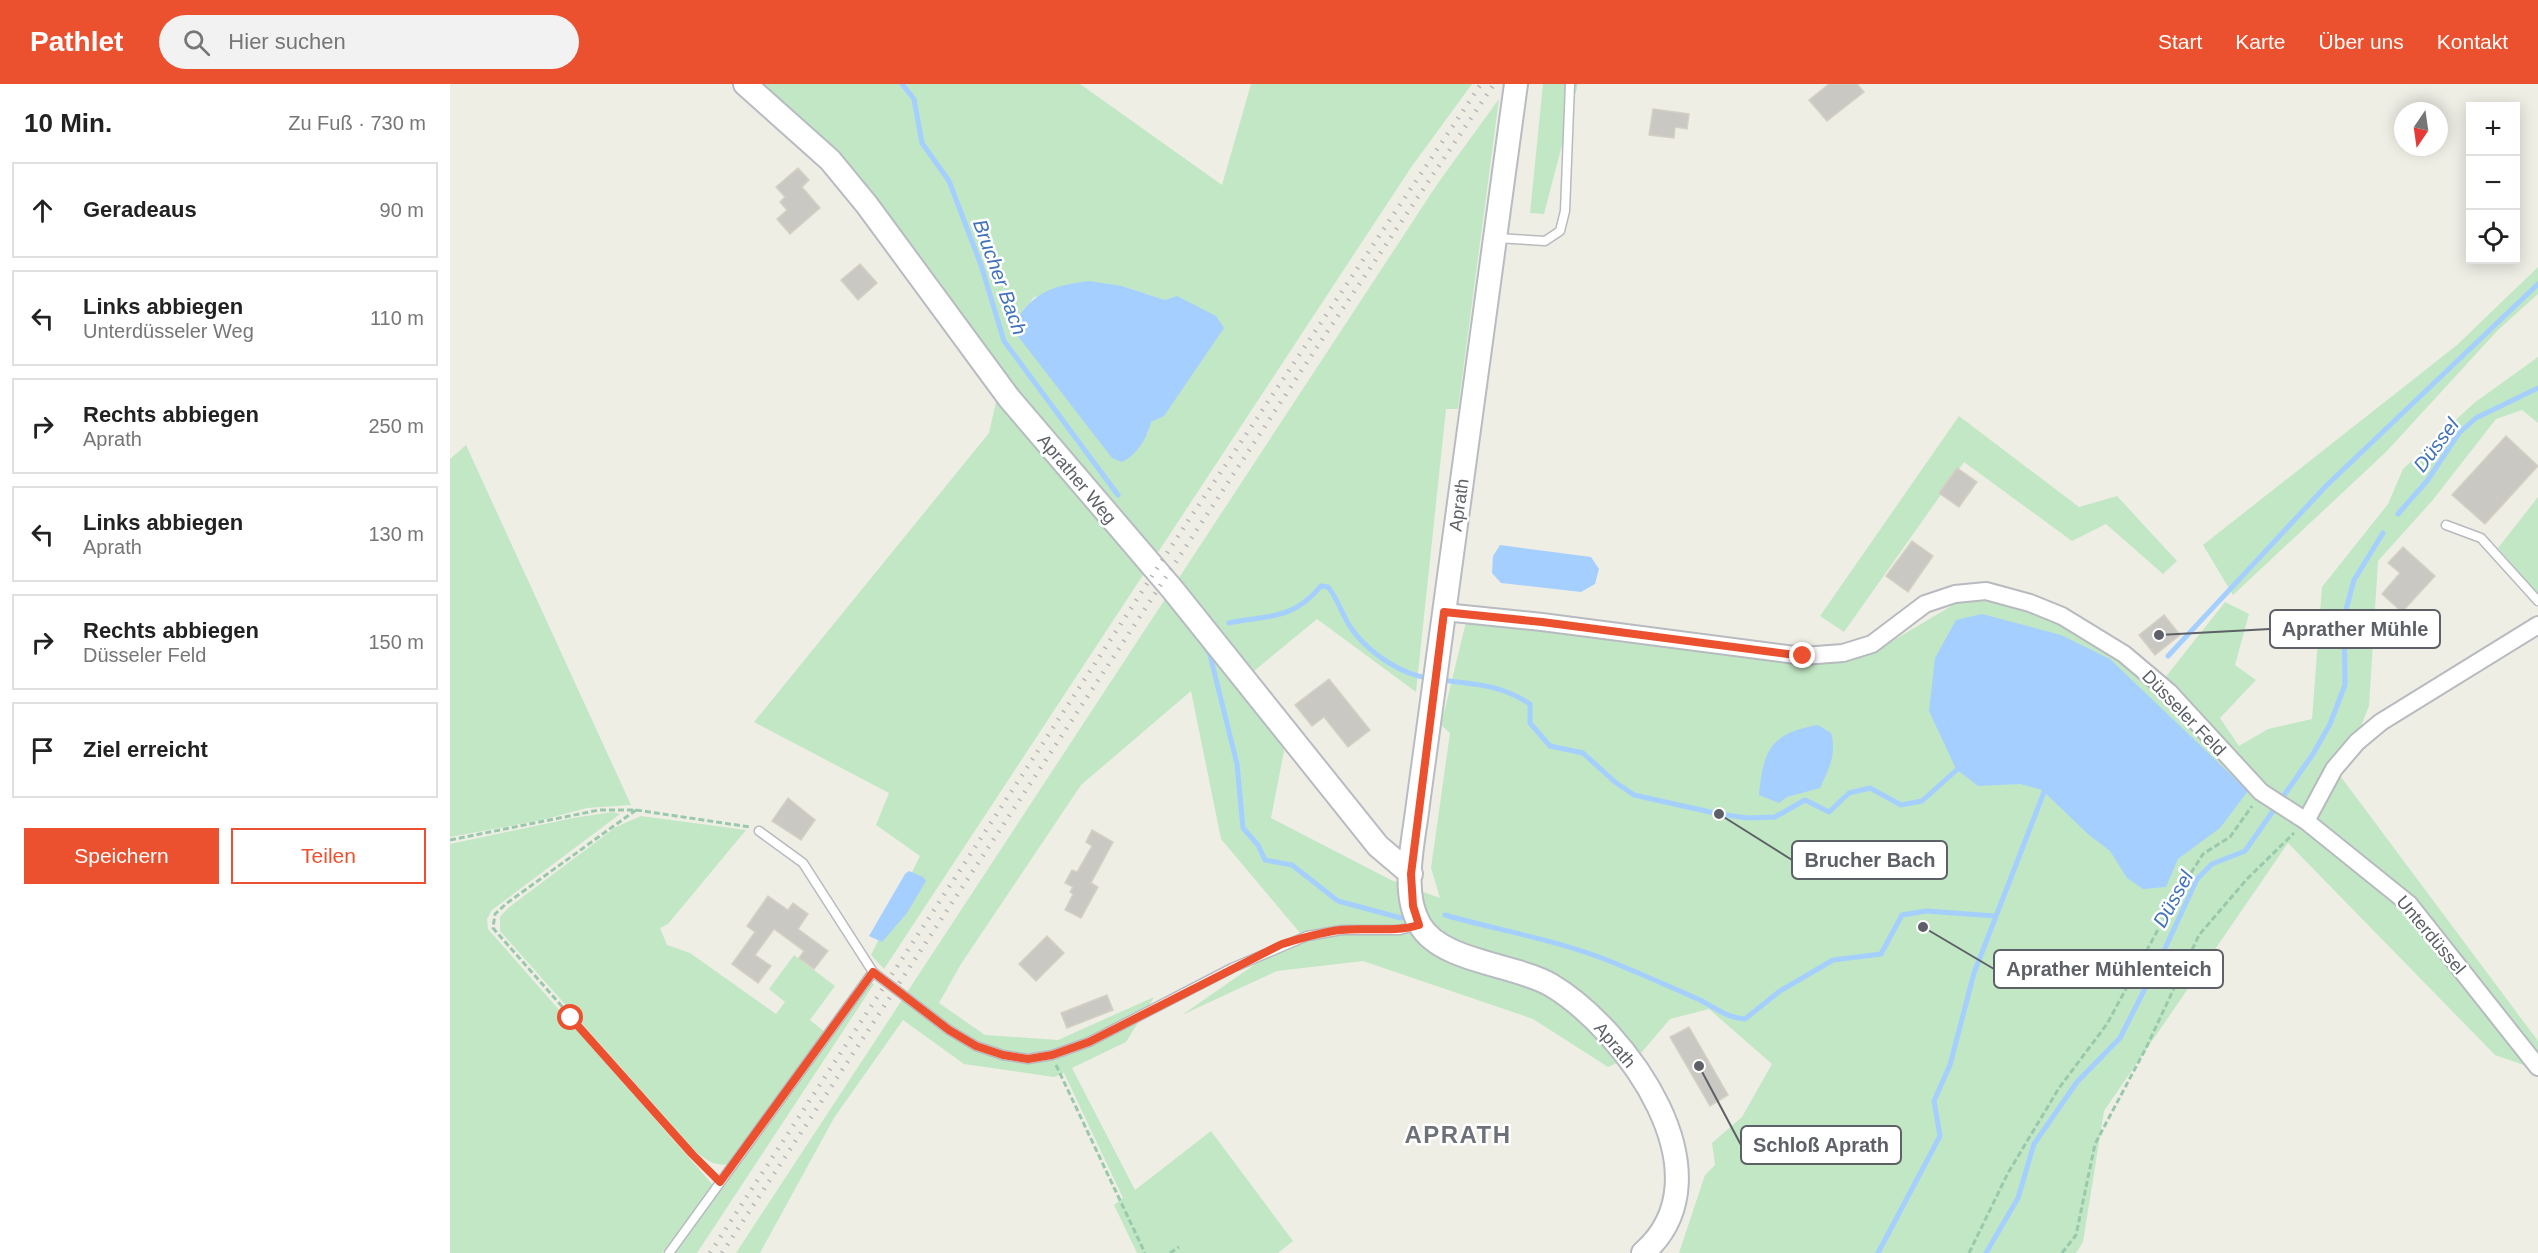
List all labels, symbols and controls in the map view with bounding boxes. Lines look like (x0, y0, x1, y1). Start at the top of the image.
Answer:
search box (159, 15, 579, 69)
text: Pathlet (30, 26, 123, 57)
icon: search (180, 26, 213, 59)
text: Hier suchen (228, 29, 346, 54)
text: Start (2158, 30, 2202, 53)
text: Karte (2235, 30, 2286, 53)
text: Über uns (2319, 30, 2404, 53)
text: Kontakt (2437, 30, 2508, 53)
north arrow (2394, 102, 2448, 156)
map controls (2466, 102, 2520, 264)
button: + (2466, 102, 2520, 156)
text: 10 Min. (24, 108, 112, 138)
text: Zu Fuß · 730 m (288, 112, 426, 134)
button: − (2466, 156, 2520, 210)
icon: ahead (26, 194, 59, 227)
text: Geradeaus (83, 197, 197, 222)
text: 90 m (380, 199, 424, 221)
button: locate (2466, 210, 2520, 264)
water label: Brucher Bach (969, 216, 1031, 338)
text: Links abbiegen (83, 294, 243, 319)
icon: left (26, 302, 59, 335)
text: 110 m (370, 307, 424, 329)
text: Unterdüsseler Weg (83, 320, 254, 342)
text: Rechts abbiegen (83, 402, 259, 427)
icon: right (26, 410, 59, 443)
water label: Düssel (2409, 414, 2464, 476)
text: 250 m (368, 415, 424, 437)
text: Aprath (83, 428, 142, 450)
street label: Aprather Weg (1034, 430, 1120, 528)
street label: Aprath (1445, 477, 1473, 533)
text: Links abbiegen (83, 510, 243, 535)
icon: left (26, 518, 59, 551)
text: 130 m (368, 523, 424, 545)
text: Aprath (83, 536, 142, 558)
callout: Aprather Mühle (2270, 610, 2440, 648)
text: Rechts abbiegen (83, 618, 259, 643)
text: Aprather Mühle (2282, 618, 2428, 640)
icon: right (26, 626, 59, 659)
text: 150 m (368, 631, 424, 653)
route end (1789, 642, 1815, 668)
text: Düsseler Feld (83, 644, 206, 666)
street label: Düsseler Feld (2138, 666, 2230, 760)
icon: arrive (26, 734, 59, 767)
text: Ziel erreicht (83, 737, 208, 762)
button: Speichern (24, 828, 219, 884)
button: Teilen (231, 828, 426, 884)
callout: Brucher Bach (1792, 841, 1947, 879)
text: Brucher Bach (1804, 849, 1936, 871)
water label: Düssel (2149, 866, 2198, 931)
street label: Unterdüssel (2392, 892, 2470, 978)
callout: Aprather Mühlenteich (1994, 950, 2223, 988)
text: Aprather Mühlenteich (2006, 958, 2212, 980)
route start (557, 1004, 583, 1030)
street label: Aprath (1590, 1018, 1640, 1072)
district label: APRATH (1404, 1121, 1512, 1148)
callout: Schloß Aprath (1741, 1126, 1901, 1164)
text: Schloß Aprath (1753, 1134, 1889, 1156)

